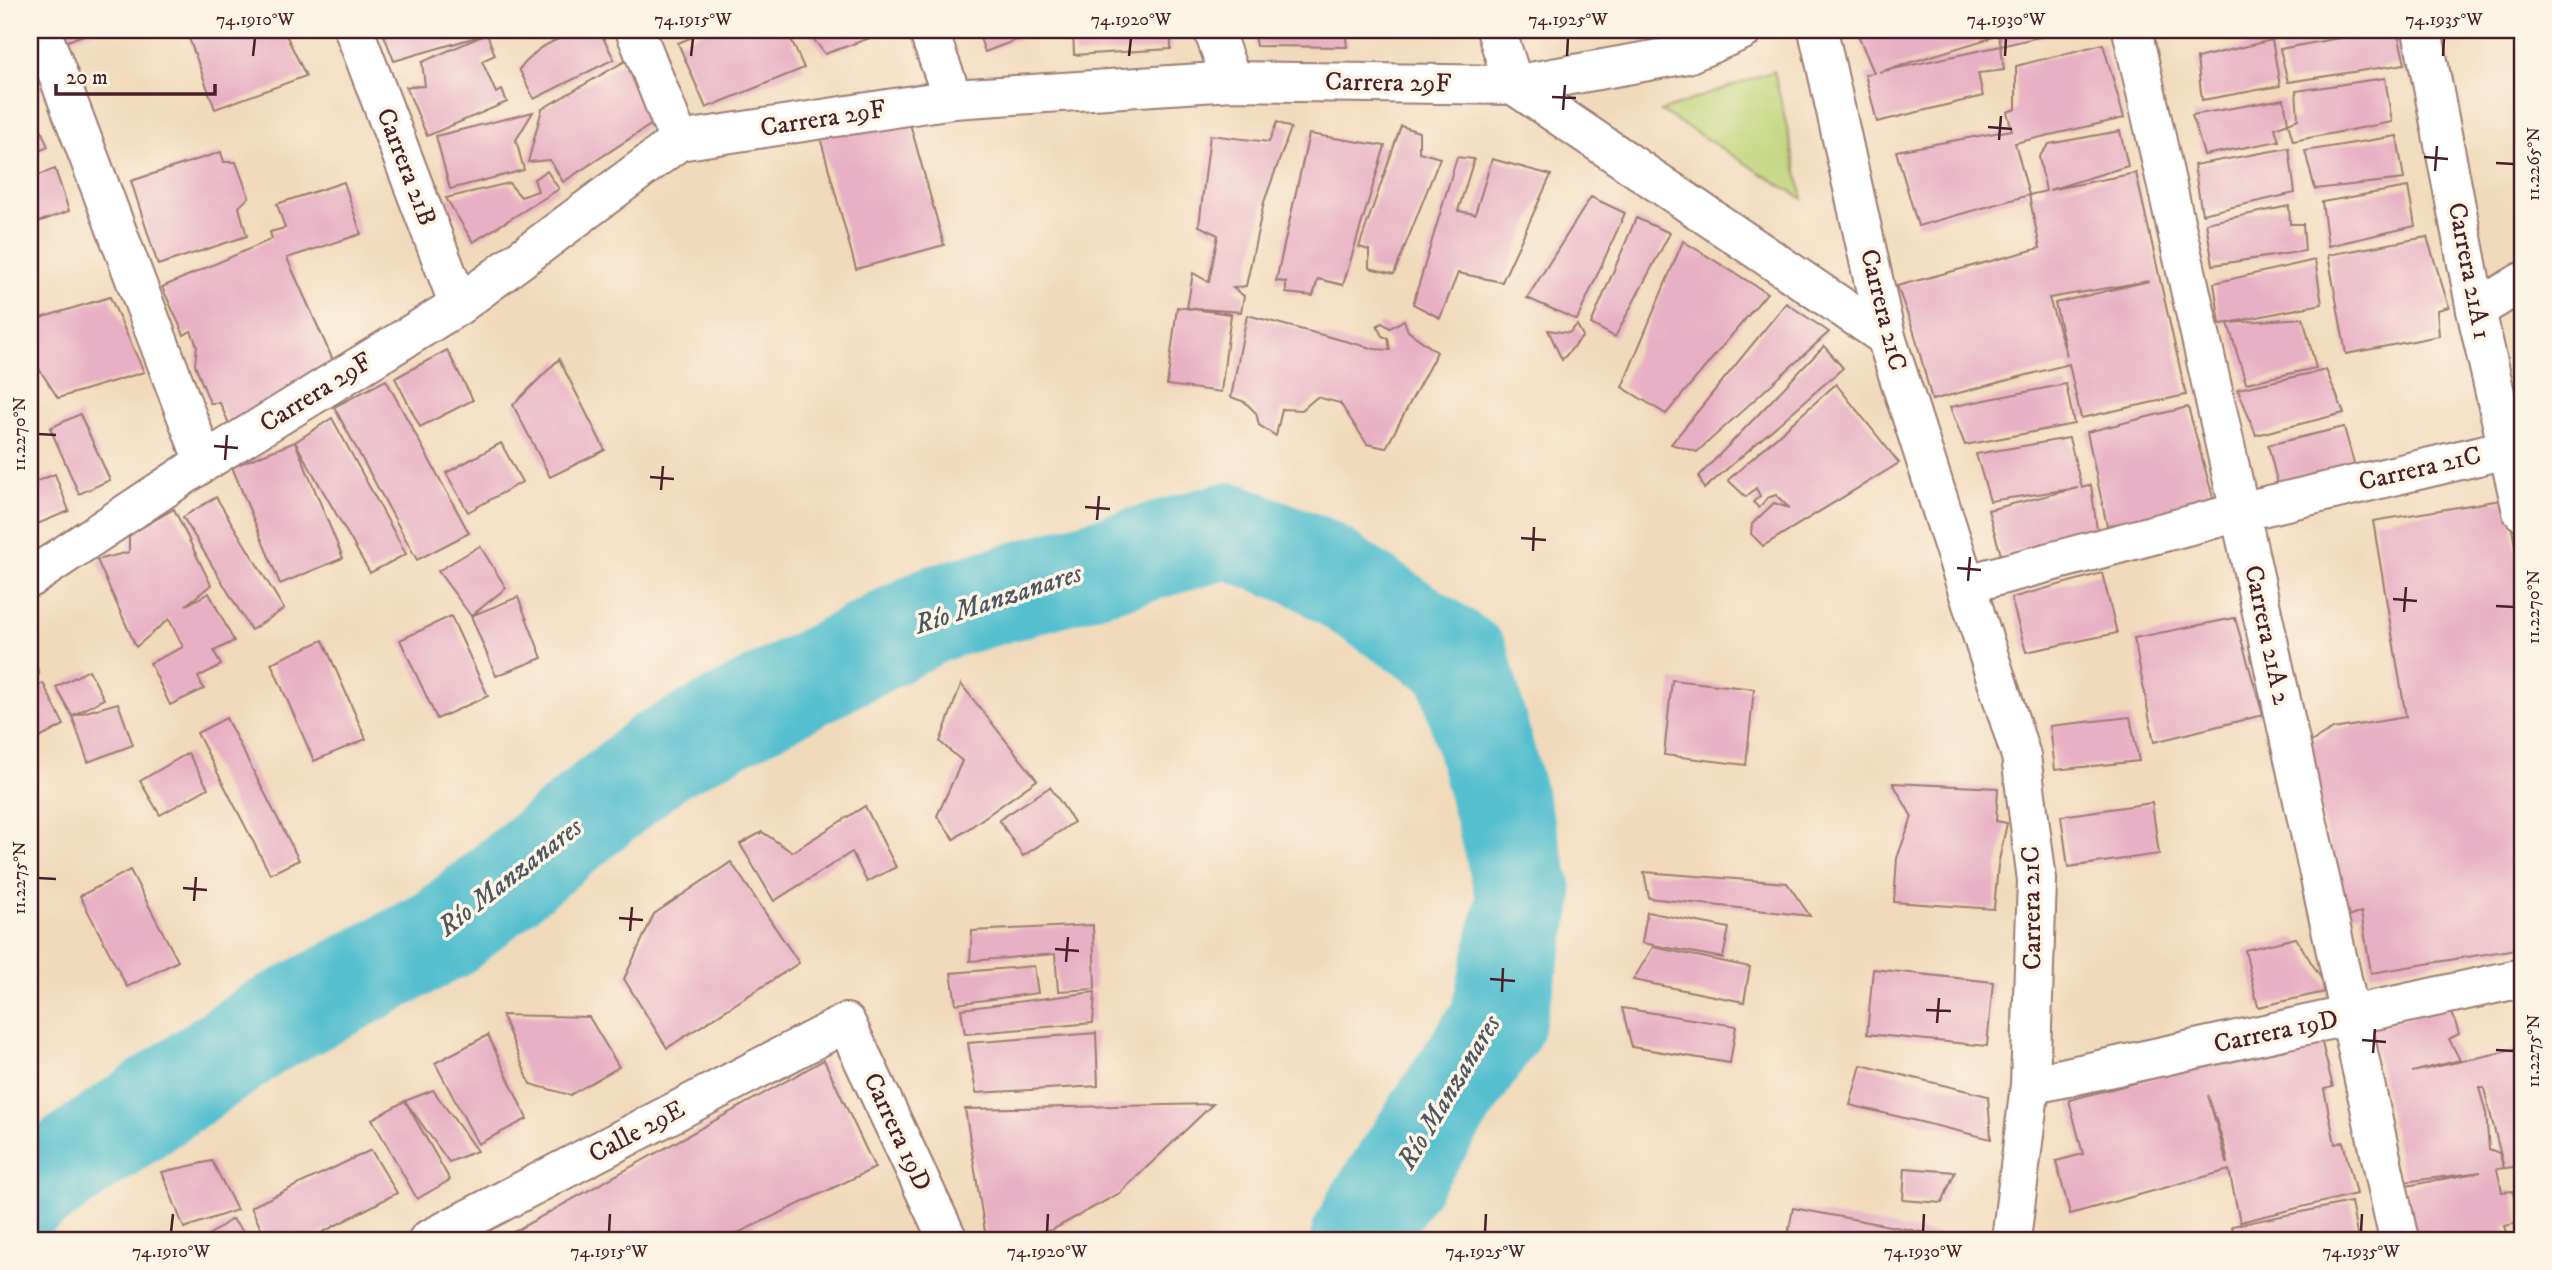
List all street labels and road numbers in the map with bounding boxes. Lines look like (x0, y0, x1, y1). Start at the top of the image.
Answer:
street label: Carrera 29F (1325, 65, 1452, 101)
street label: Carrera 29F (758, 93, 888, 145)
street label: Carrera 21B (368, 103, 444, 231)
street label: Carrera 21A 1 (2440, 200, 2498, 342)
street label: Carrera 21C (1852, 246, 1914, 374)
street label: Carrera 29F (254, 345, 378, 440)
street label: Carrera 21C (2356, 439, 2484, 499)
street label: Carrera 21A 2 (2236, 562, 2298, 708)
street label: Carrera 21C (2014, 846, 2050, 970)
street label: Carrera 19D (2211, 1003, 2341, 1061)
street label: Carrera 19D (855, 1068, 939, 1196)
street label: Calle 29E (583, 1093, 691, 1171)

